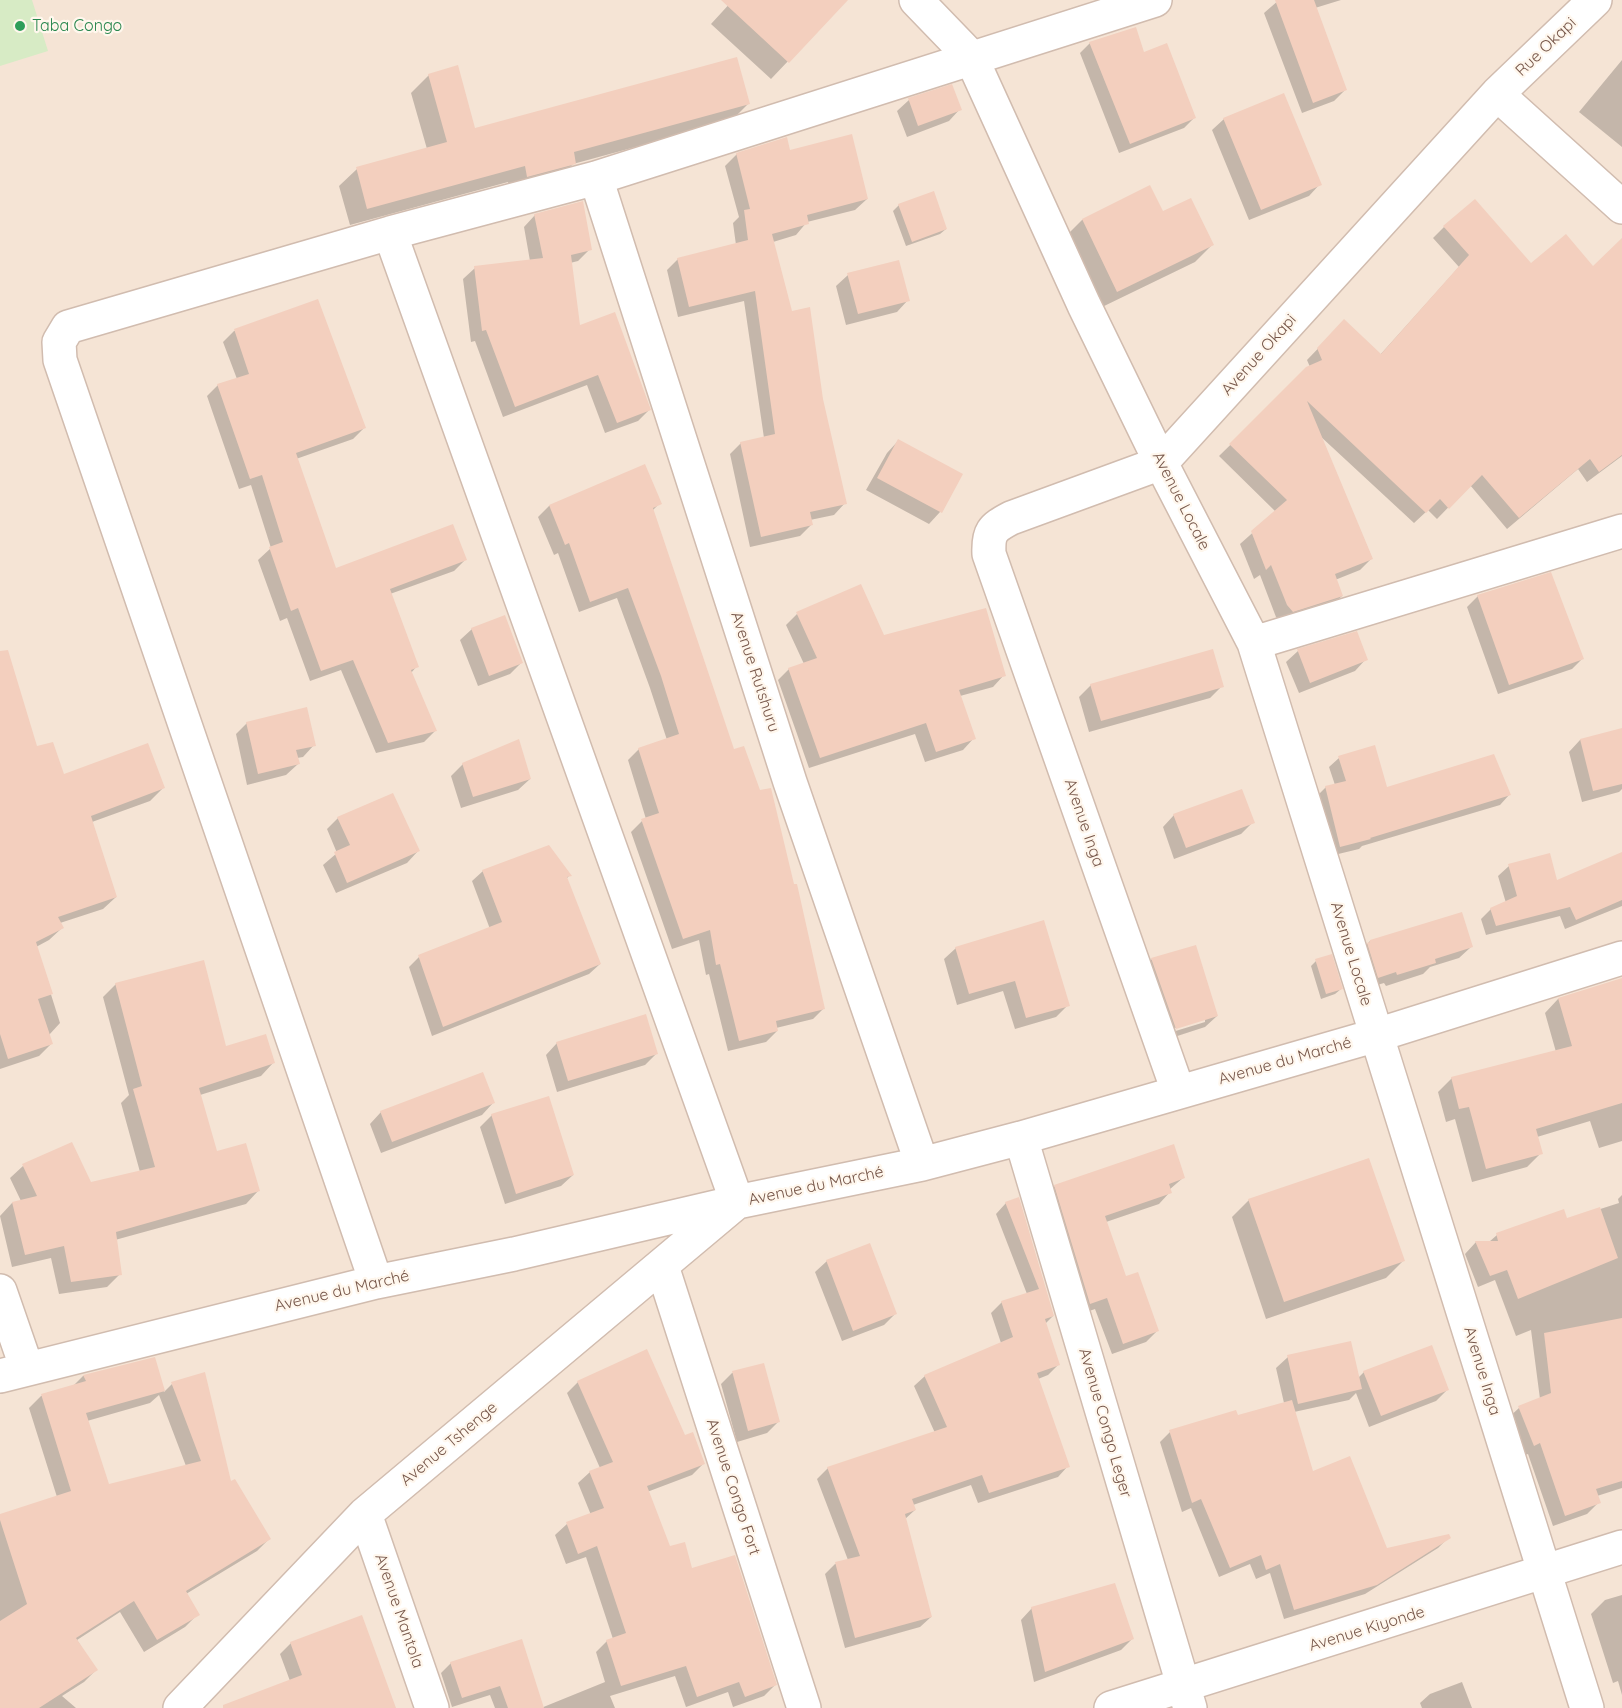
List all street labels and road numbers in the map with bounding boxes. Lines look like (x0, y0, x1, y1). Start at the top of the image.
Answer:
street label: Rue Okapi (1512, 13, 1580, 81)
street label: Avenue Okapi (1218, 310, 1300, 400)
street label: Avenue Locale (1148, 449, 1214, 553)
street label: Avenue Rutshuru (726, 609, 784, 735)
street label: Avenue Inga (1060, 776, 1108, 870)
street label: Avenue Locale (1326, 900, 1376, 1008)
street label: Avenue du Marché (1216, 1033, 1354, 1089)
street label: Avenue du Marché (747, 1162, 885, 1210)
street label: Avenue du Marché (273, 1266, 411, 1316)
street label: Avenue Inga (1459, 1324, 1505, 1418)
street label: Avenue Congo Leger (1074, 1346, 1136, 1500)
street label: Avenue Tshenge (397, 1398, 501, 1490)
street label: Avenue Congo Fort (702, 1416, 764, 1558)
street label: Avenue Mantola (370, 1551, 428, 1671)
street label: Avenue Kiyonde (1307, 1602, 1427, 1656)

